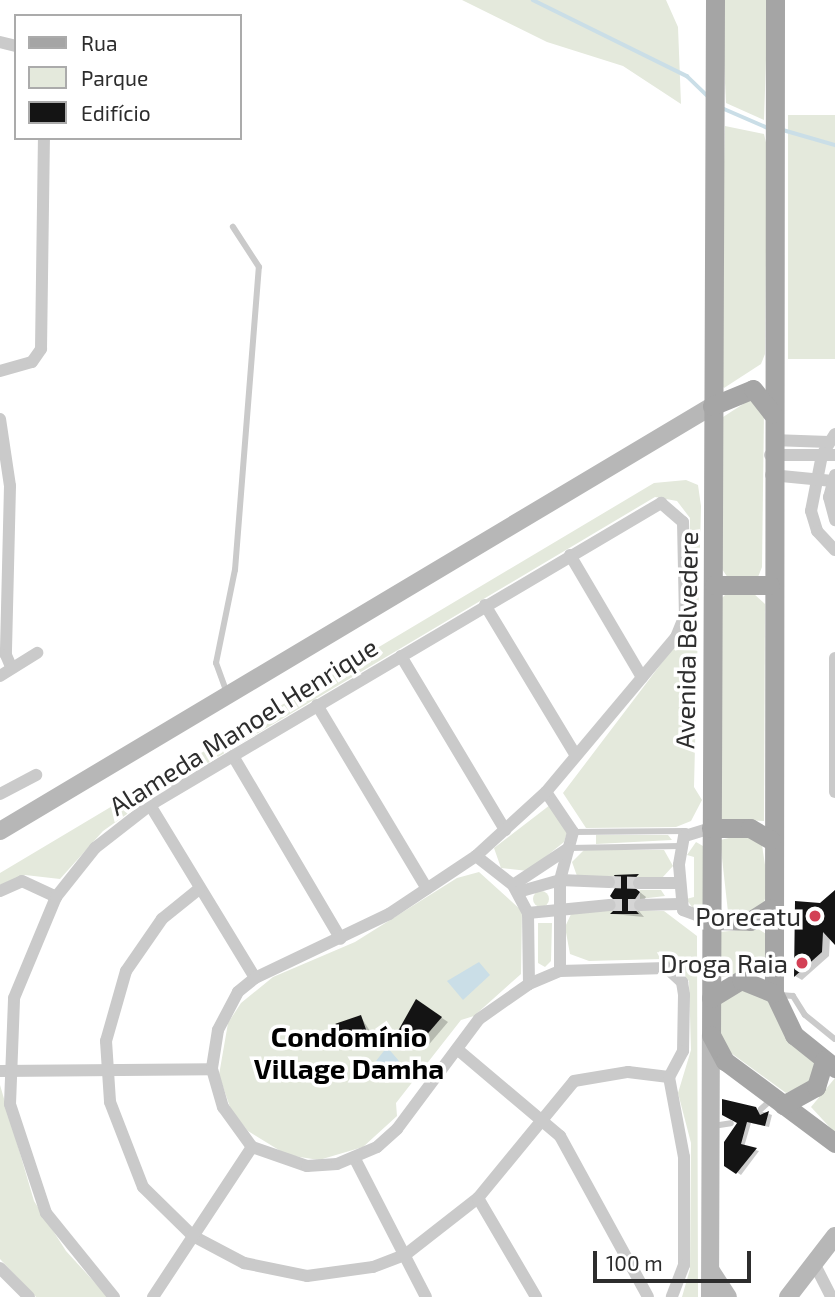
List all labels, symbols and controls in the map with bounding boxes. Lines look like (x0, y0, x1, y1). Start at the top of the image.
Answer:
legend (14, 14, 242, 140)
text: Rua (81, 30, 117, 55)
text: Parque (81, 65, 148, 90)
text: Edifício (81, 100, 151, 125)
street label: Avenida Belvedere (669, 531, 703, 749)
street label: Alameda Manoel Henrique (103, 630, 383, 822)
place label: Porecatu (695, 900, 801, 932)
marker: Porecatu (807, 908, 823, 924)
place label: Droga Raia (660, 947, 788, 979)
marker: Droga Raia (794, 955, 810, 971)
district label: Condomínio Village Damha (254, 1019, 444, 1085)
scale bar (597, 1238, 754, 1282)
text: 100 m (606, 1250, 663, 1275)

